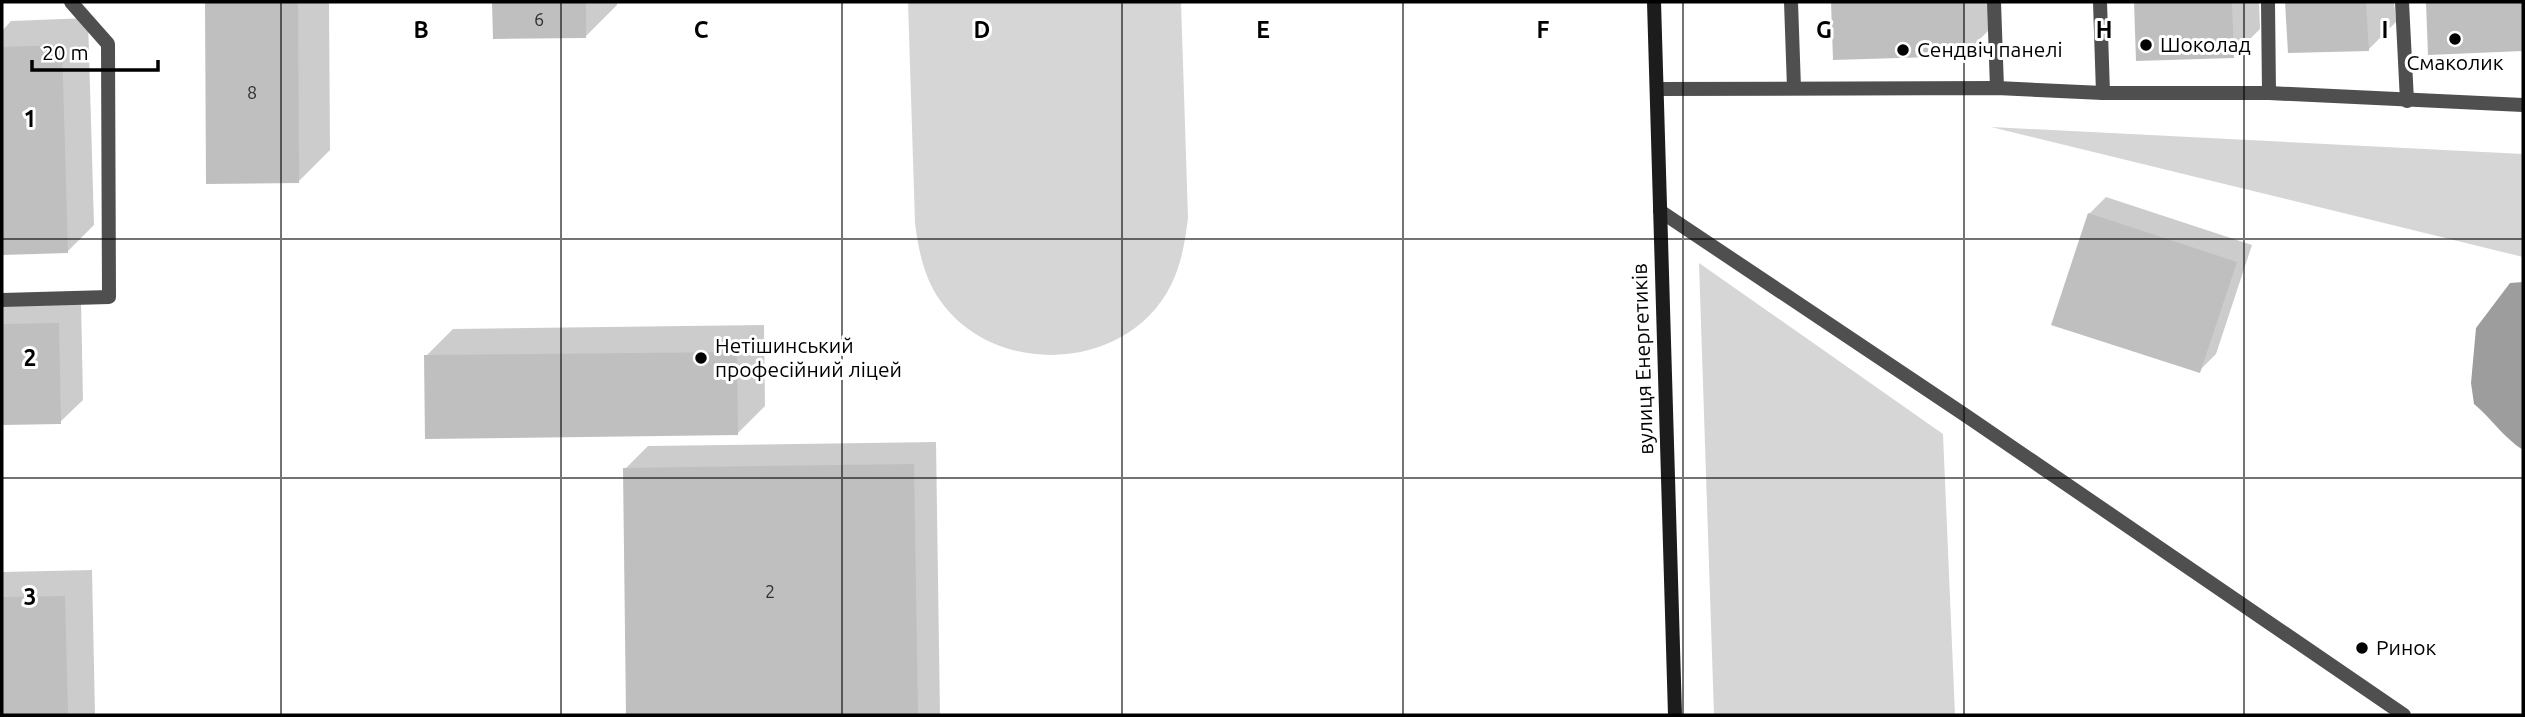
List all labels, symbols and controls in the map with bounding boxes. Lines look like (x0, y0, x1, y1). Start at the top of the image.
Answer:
house number: 6 (534, 9, 544, 29)
text: B (413, 17, 429, 42)
text: C (694, 17, 709, 42)
text: D (974, 17, 990, 42)
text: E (1256, 17, 1270, 42)
text: F (1537, 17, 1550, 42)
text: G (1816, 17, 1832, 42)
text: H (2096, 17, 2112, 42)
text: I (2382, 17, 2388, 42)
scale bar (32, 28, 158, 72)
marker: Смаколик (2447, 31, 2463, 47)
place label: Шоколад (2160, 32, 2251, 56)
place label: Сендвіч панелі (1917, 37, 2063, 61)
marker: Шоколад (2138, 37, 2154, 53)
text: 20 m (42, 40, 89, 64)
marker: Сендвіч панелі (1895, 42, 1911, 58)
place label: Смаколик (2406, 50, 2504, 74)
house number: 8 (247, 82, 257, 102)
text: 1 (24, 106, 36, 131)
street label: вулиця Енергетиків (1627, 263, 1657, 455)
place label: Нетішинський професійний ліцей (715, 333, 902, 381)
text: 2 (24, 345, 36, 370)
marker: Нетішинський професійний ліцей (693, 350, 709, 366)
house number: 2 (765, 581, 775, 601)
text: 3 (24, 584, 36, 609)
place label: Ринок (2376, 635, 2437, 659)
marker: Ринок (2354, 640, 2370, 656)

